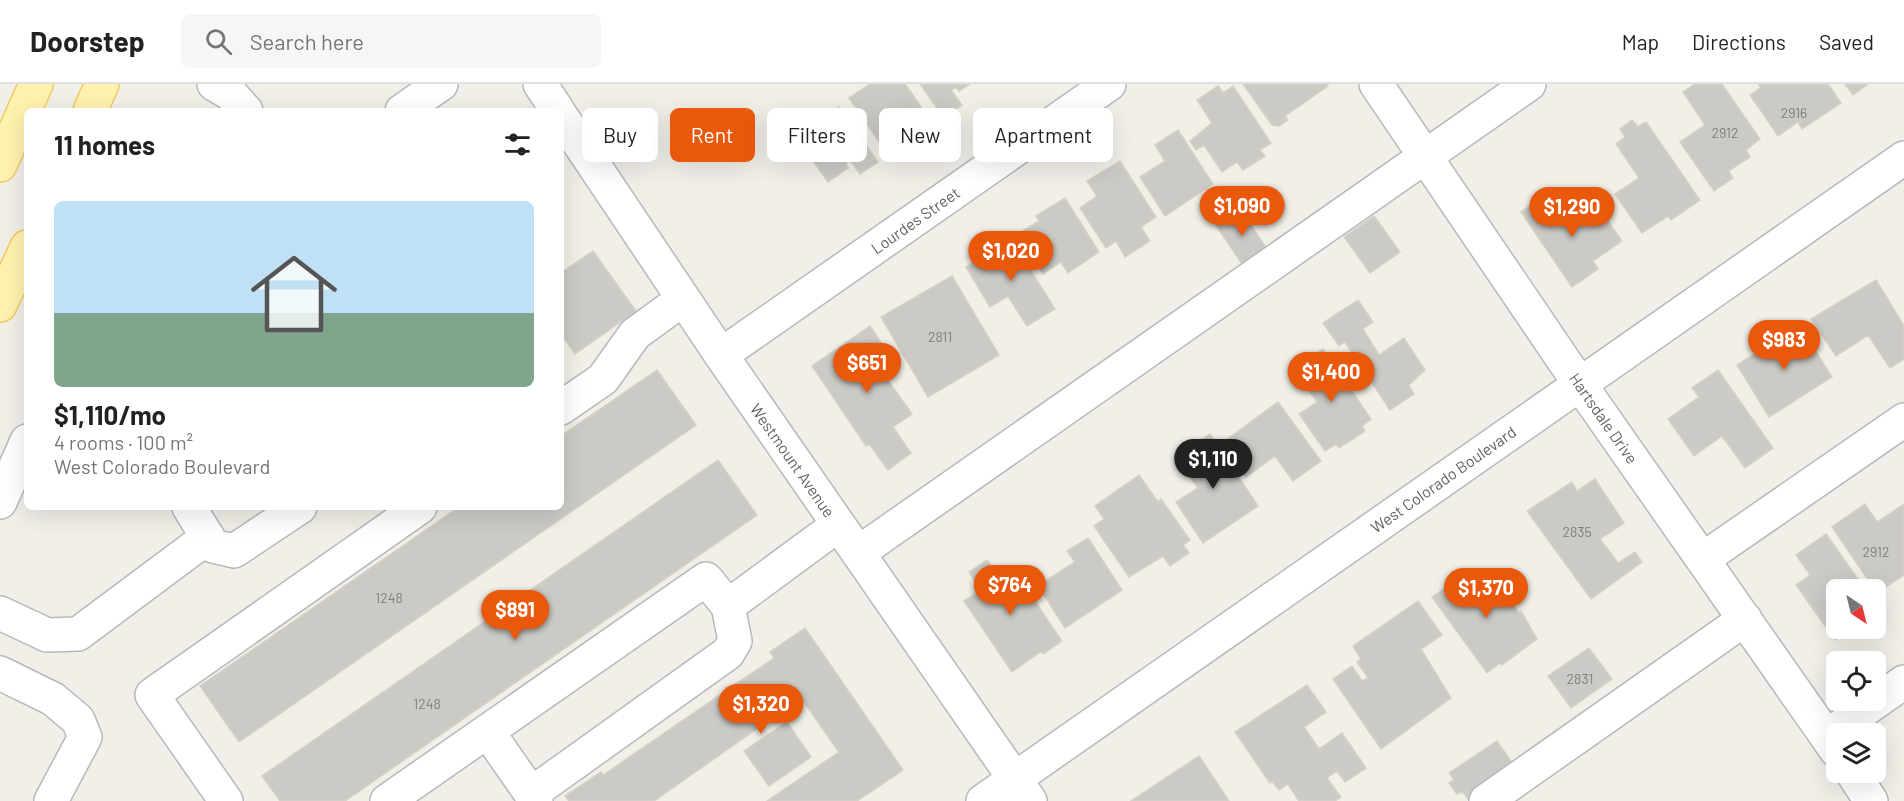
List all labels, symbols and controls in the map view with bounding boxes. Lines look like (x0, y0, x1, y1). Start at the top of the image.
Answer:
search box (181, 14, 601, 68)
text: Doorstep (30, 24, 145, 58)
icon: search (202, 25, 235, 58)
text: Search here (250, 28, 364, 54)
text: Map (1622, 29, 1659, 54)
text: Directions (1692, 29, 1786, 54)
text: Saved (1819, 29, 1874, 54)
house number: 2916 (1781, 104, 1807, 121)
chip: Buy (582, 108, 658, 162)
chip: Rent (670, 108, 755, 162)
chip: Filters (767, 108, 867, 162)
chip: New (879, 108, 961, 162)
chip: Apartment (973, 108, 1113, 162)
house number: 2912 (1712, 124, 1738, 141)
icon: filters (501, 128, 534, 161)
text: 11 homes (54, 129, 155, 160)
street label: Lourdes Street (867, 182, 963, 258)
pin: $1,090 (1193, 186, 1291, 237)
pin: $1,290 (1523, 187, 1621, 238)
text: $1,090 (1214, 193, 1270, 217)
text: $1,290 (1543, 194, 1601, 218)
pin: $1,020 (962, 231, 1060, 282)
text: $1,020 (982, 238, 1040, 262)
icon: home (240, 240, 348, 348)
pin: $983 (1748, 320, 1820, 371)
text: $983 (1762, 327, 1806, 351)
house number: 2811 (928, 328, 952, 345)
pin: $651 (831, 343, 903, 394)
text: $651 (847, 350, 887, 374)
pin: $1,400 (1282, 352, 1380, 403)
text: $1,400 (1302, 359, 1360, 383)
street label: Hartsdale Drive (1566, 369, 1642, 467)
text: $1,110/mo (54, 399, 166, 430)
street label: Westmount Avenue (747, 400, 839, 520)
street label: West Colorado Boulevard (1367, 422, 1519, 536)
text: 4 rooms · 100 m² (54, 430, 193, 454)
pin: $1,110 (1164, 439, 1262, 490)
text: $1,110 (1188, 446, 1238, 470)
text: West Colorado Boulevard (54, 454, 271, 478)
house number: 2835 (1562, 523, 1592, 540)
house number: 2912 (1863, 543, 1889, 560)
pin: $764 (974, 565, 1046, 616)
pin: $1,370 (1437, 568, 1535, 619)
text: $764 (988, 572, 1032, 596)
text: $1,370 (1458, 575, 1514, 599)
north arrow (1826, 579, 1886, 639)
map controls (1826, 579, 1886, 783)
house number: 1248 (375, 589, 403, 606)
pin: $891 (479, 590, 551, 641)
text: $891 (495, 597, 535, 621)
button: locate (1826, 651, 1886, 711)
house number: 2831 (1567, 670, 1593, 687)
pin: $1,320 (712, 684, 810, 735)
text: $1,320 (732, 691, 790, 715)
house number: 1248 (413, 695, 441, 712)
button: layers (1826, 723, 1886, 783)

